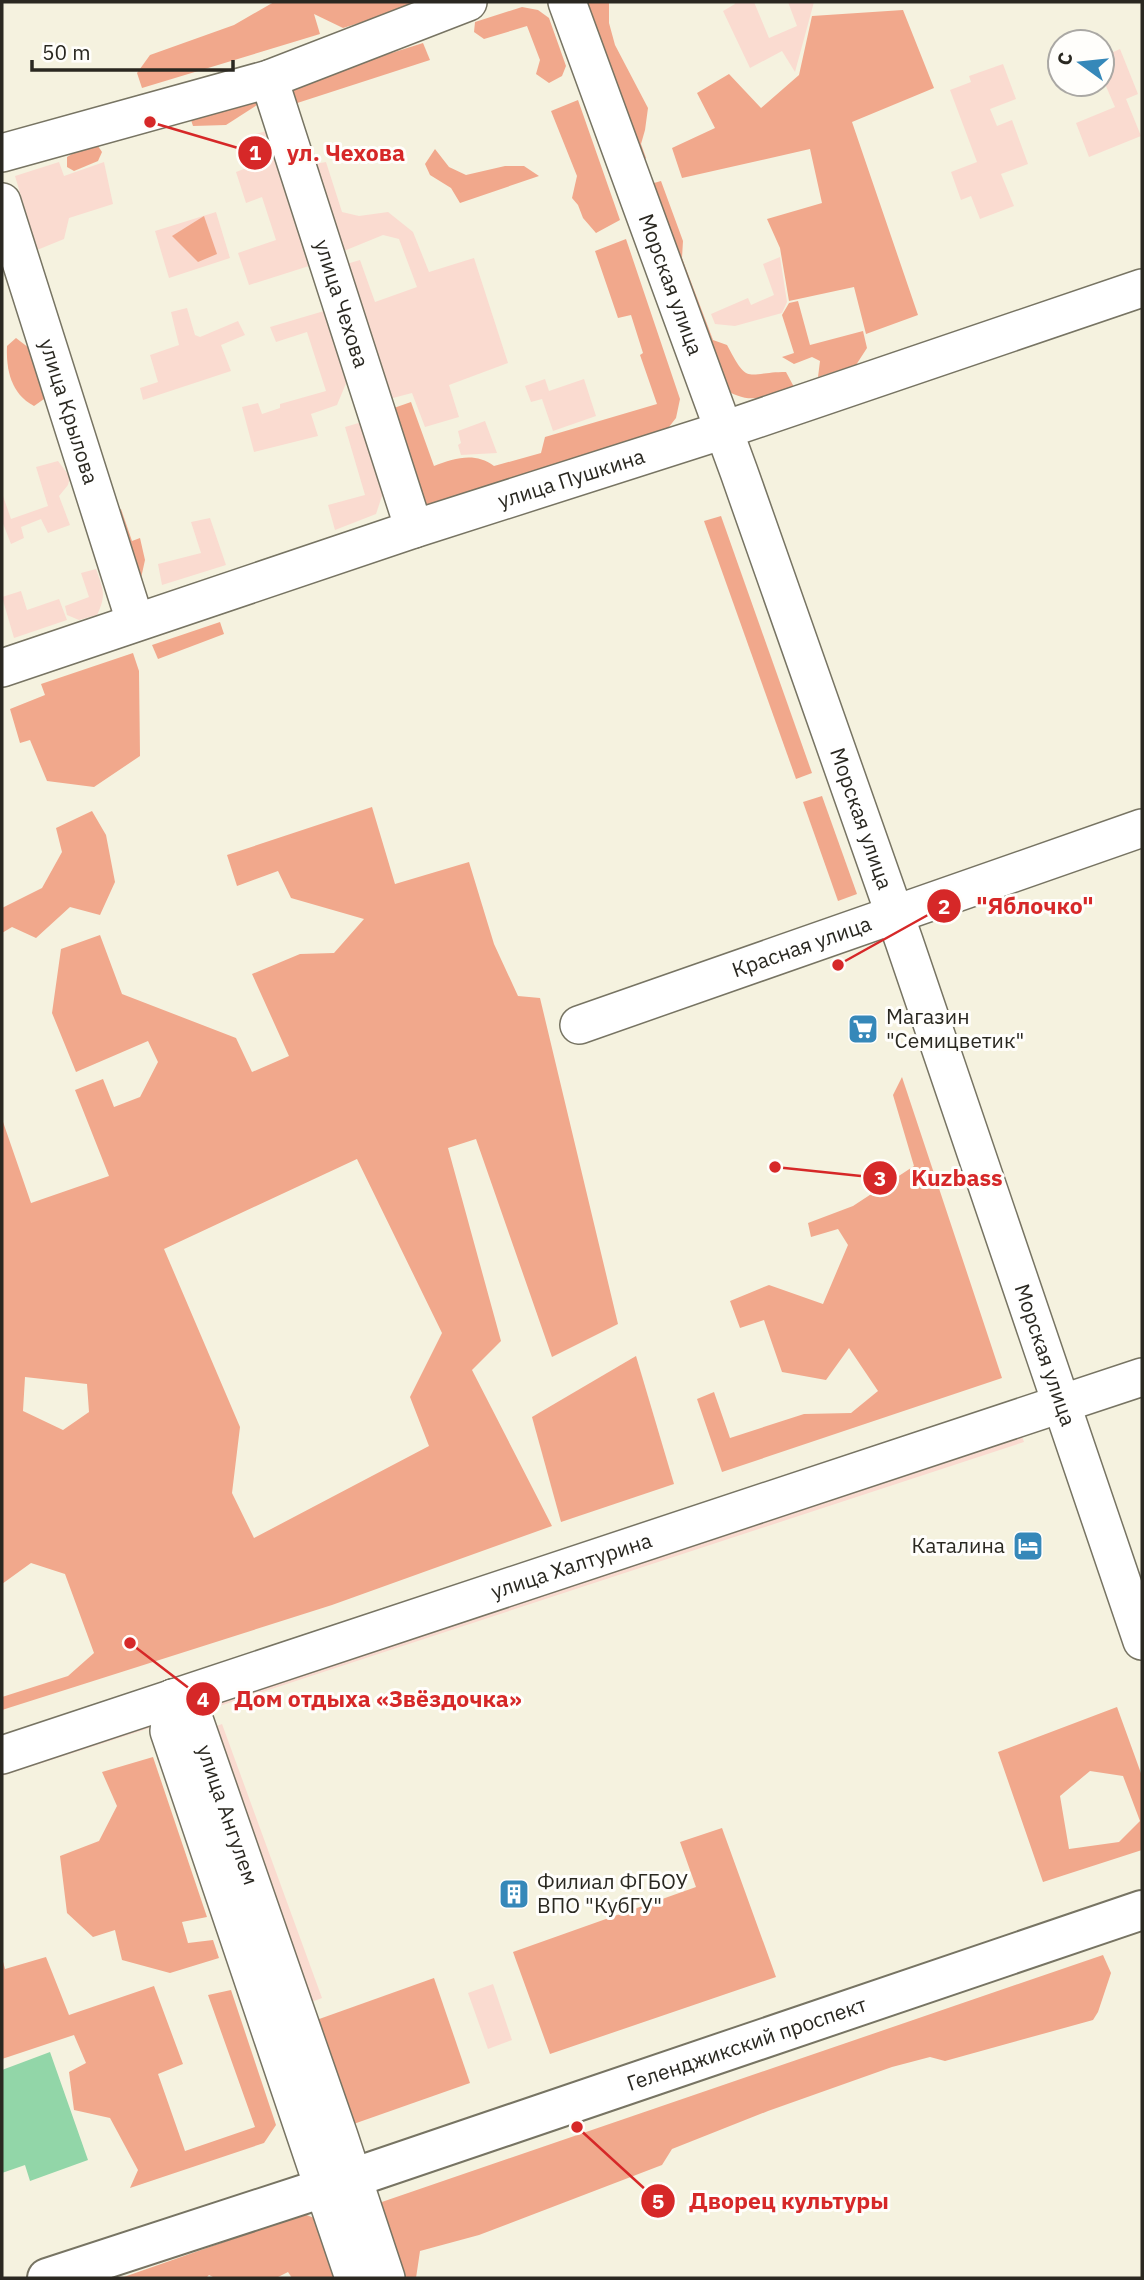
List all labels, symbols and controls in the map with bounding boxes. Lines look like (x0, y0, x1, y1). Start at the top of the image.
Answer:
scale bar (32, 28, 233, 72)
north arrow (1046, 28, 1116, 98)
text: 50 m (42, 38, 91, 66)
text: С (1051, 50, 1078, 68)
callout: ул. Чехова (237, 131, 419, 175)
text: ул. Чехова (287, 137, 405, 167)
text: 1 (249, 138, 262, 166)
street label: Морская улица (633, 210, 710, 359)
street label: улица Чехова (309, 236, 376, 371)
street label: улица Крылова (33, 335, 106, 488)
street label: улица Пушкина (494, 441, 648, 514)
street label: Морская улица (824, 744, 900, 893)
callout: "Яблочко" (927, 884, 1107, 928)
text: "Яблочко" (976, 890, 1094, 920)
text: 2 (938, 892, 950, 920)
street label: Красная улица (728, 909, 875, 983)
place label: Магазин "Семицветик" (886, 1002, 1024, 1054)
supermarket icon: Магазин "Семицветик" (846, 1012, 880, 1046)
callout: Kuzbass (862, 1156, 1017, 1200)
text: Kuzbass (911, 1162, 1003, 1192)
text: 3 (874, 1164, 886, 1192)
street label: Морская улица (1009, 1280, 1083, 1430)
street label: улица Халтурина (487, 1526, 655, 1605)
hotel icon: Каталина (1011, 1529, 1045, 1563)
place label: Каталина (912, 1531, 1005, 1559)
callout: Дом отдыха «Звёздочка» (185, 1677, 536, 1721)
text: Дом отдыха «Звёздочка» (234, 1683, 522, 1713)
text: 4 (197, 1685, 209, 1713)
street label: улица Ангулем (191, 1741, 266, 1888)
place label: Филиал ФГБОУ ВПО "КубГУ" (537, 1867, 688, 1919)
building icon: Филиал ФГБОУ ВПО "КубГУ" (497, 1877, 531, 1911)
street label: Геленджикский проспект (623, 1989, 870, 2097)
callout: Дворец культуры (640, 2179, 903, 2223)
text: Дворец культуры (689, 2185, 889, 2215)
text: 5 (652, 2187, 664, 2215)

